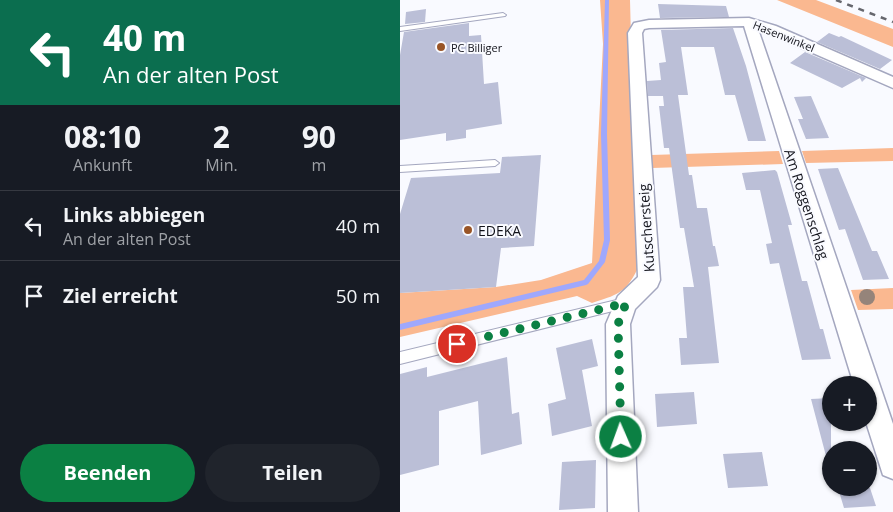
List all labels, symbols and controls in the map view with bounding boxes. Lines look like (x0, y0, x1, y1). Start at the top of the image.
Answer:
text: 40 m (103, 14, 186, 61)
street label: Hasenwinkel (751, 17, 817, 55)
icon: left (20, 20, 85, 85)
place label: PC Billiger (451, 40, 503, 55)
marker: PC Billiger (435, 41, 447, 53)
text: An der alten Post (103, 59, 279, 89)
text: 08:10 (64, 116, 141, 157)
text: 2 (213, 116, 230, 157)
text: 90 (302, 116, 336, 157)
street label: Am Roggenschlag (780, 146, 834, 262)
text: Ankunft (73, 154, 132, 176)
text: Min. (205, 154, 238, 176)
text: m (311, 154, 326, 176)
street label: Kutschersteig (633, 183, 659, 273)
text: Links abbiegen (63, 202, 205, 228)
icon: left (20, 212, 48, 240)
text: 40 m (336, 213, 380, 239)
place label: EDEKA (478, 221, 521, 240)
marker: EDEKA (462, 224, 474, 236)
text: An der alten Post (63, 228, 191, 250)
icon: arrive (20, 282, 48, 310)
text: Ziel erreicht (63, 283, 178, 309)
text: 50 m (336, 283, 380, 309)
pin (436, 323, 478, 365)
icon: arrive (443, 330, 471, 358)
map controls (822, 376, 877, 496)
button: + (822, 376, 877, 431)
position arrow (594, 410, 646, 462)
button: − (822, 441, 877, 496)
button: Beenden (20, 444, 195, 502)
button: Teilen (205, 444, 380, 502)

